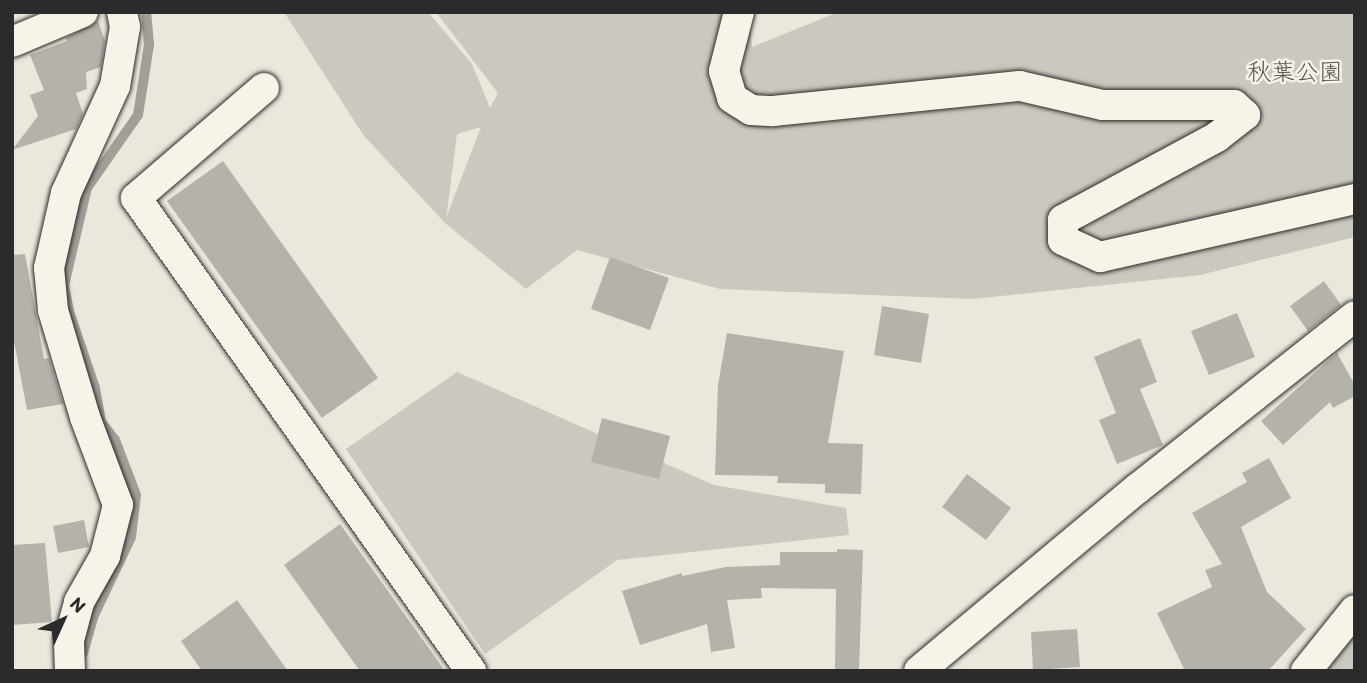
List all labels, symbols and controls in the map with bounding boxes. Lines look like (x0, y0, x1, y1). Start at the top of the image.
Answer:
park label: 秋葉公園 (1247, 58, 1343, 86)
north arrow (28, 585, 98, 655)
text: N (66, 592, 91, 617)

